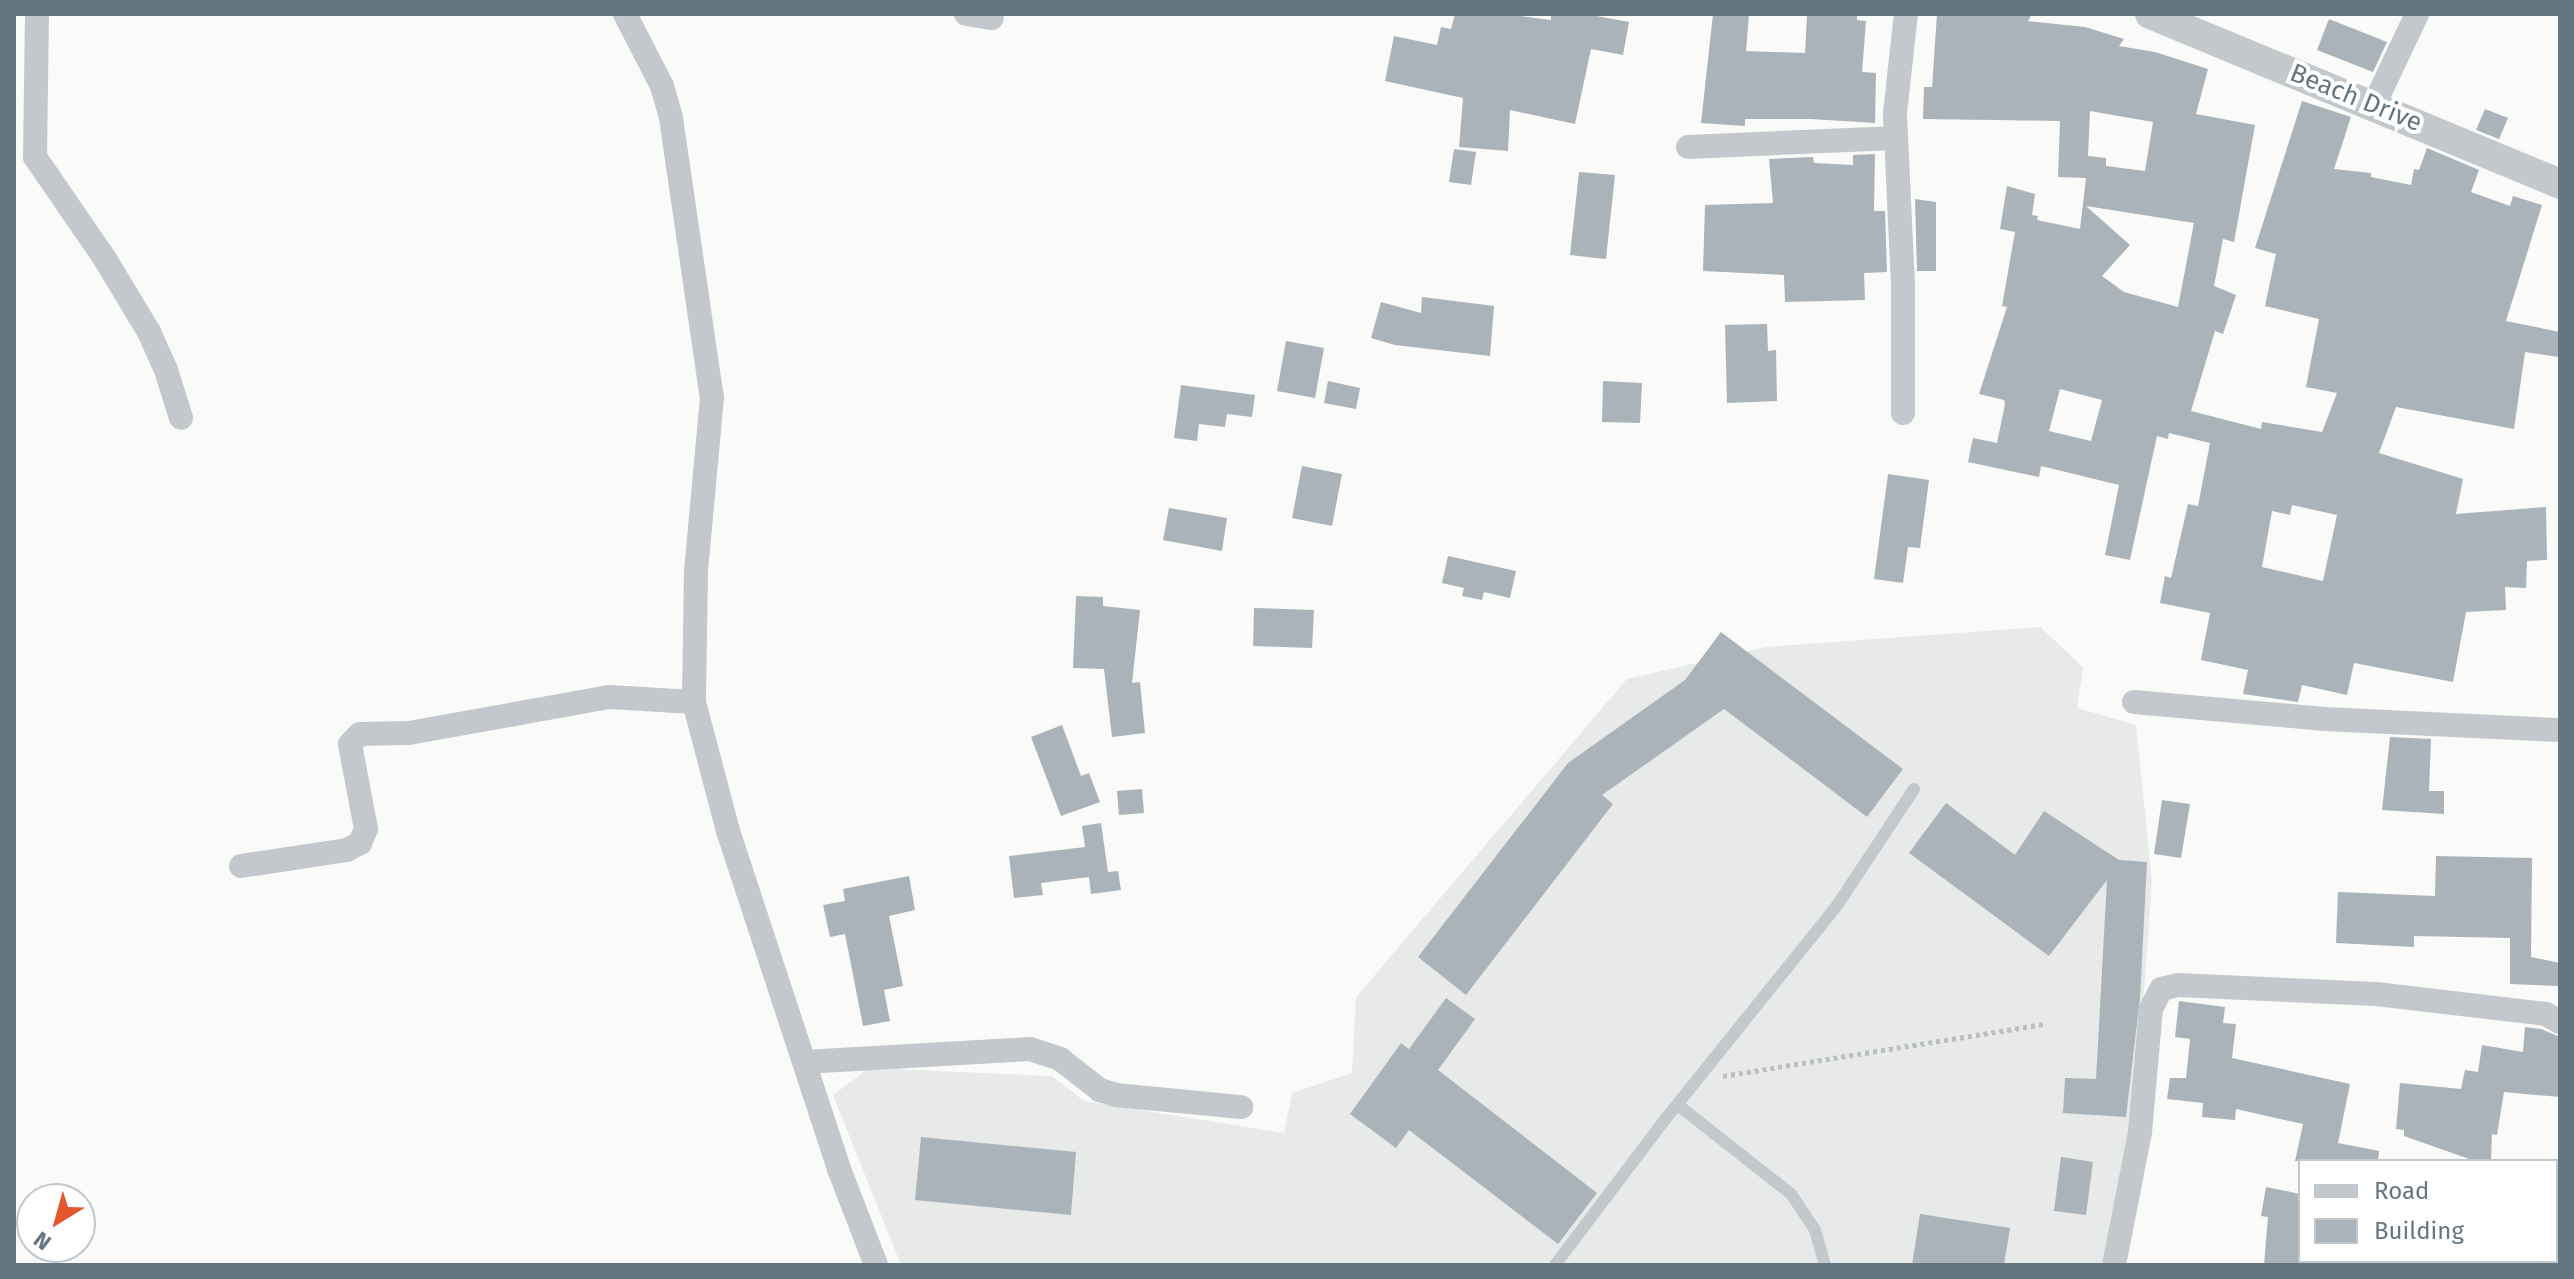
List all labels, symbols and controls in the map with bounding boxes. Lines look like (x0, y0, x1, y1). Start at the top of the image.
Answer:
street label: Beach Drive (2286, 57, 2426, 139)
legend (2298, 1159, 2558, 1263)
text: Road (2374, 1177, 2429, 1205)
north arrow (16, 1183, 96, 1263)
text: Building (2374, 1217, 2464, 1245)
text: N (29, 1226, 56, 1256)

